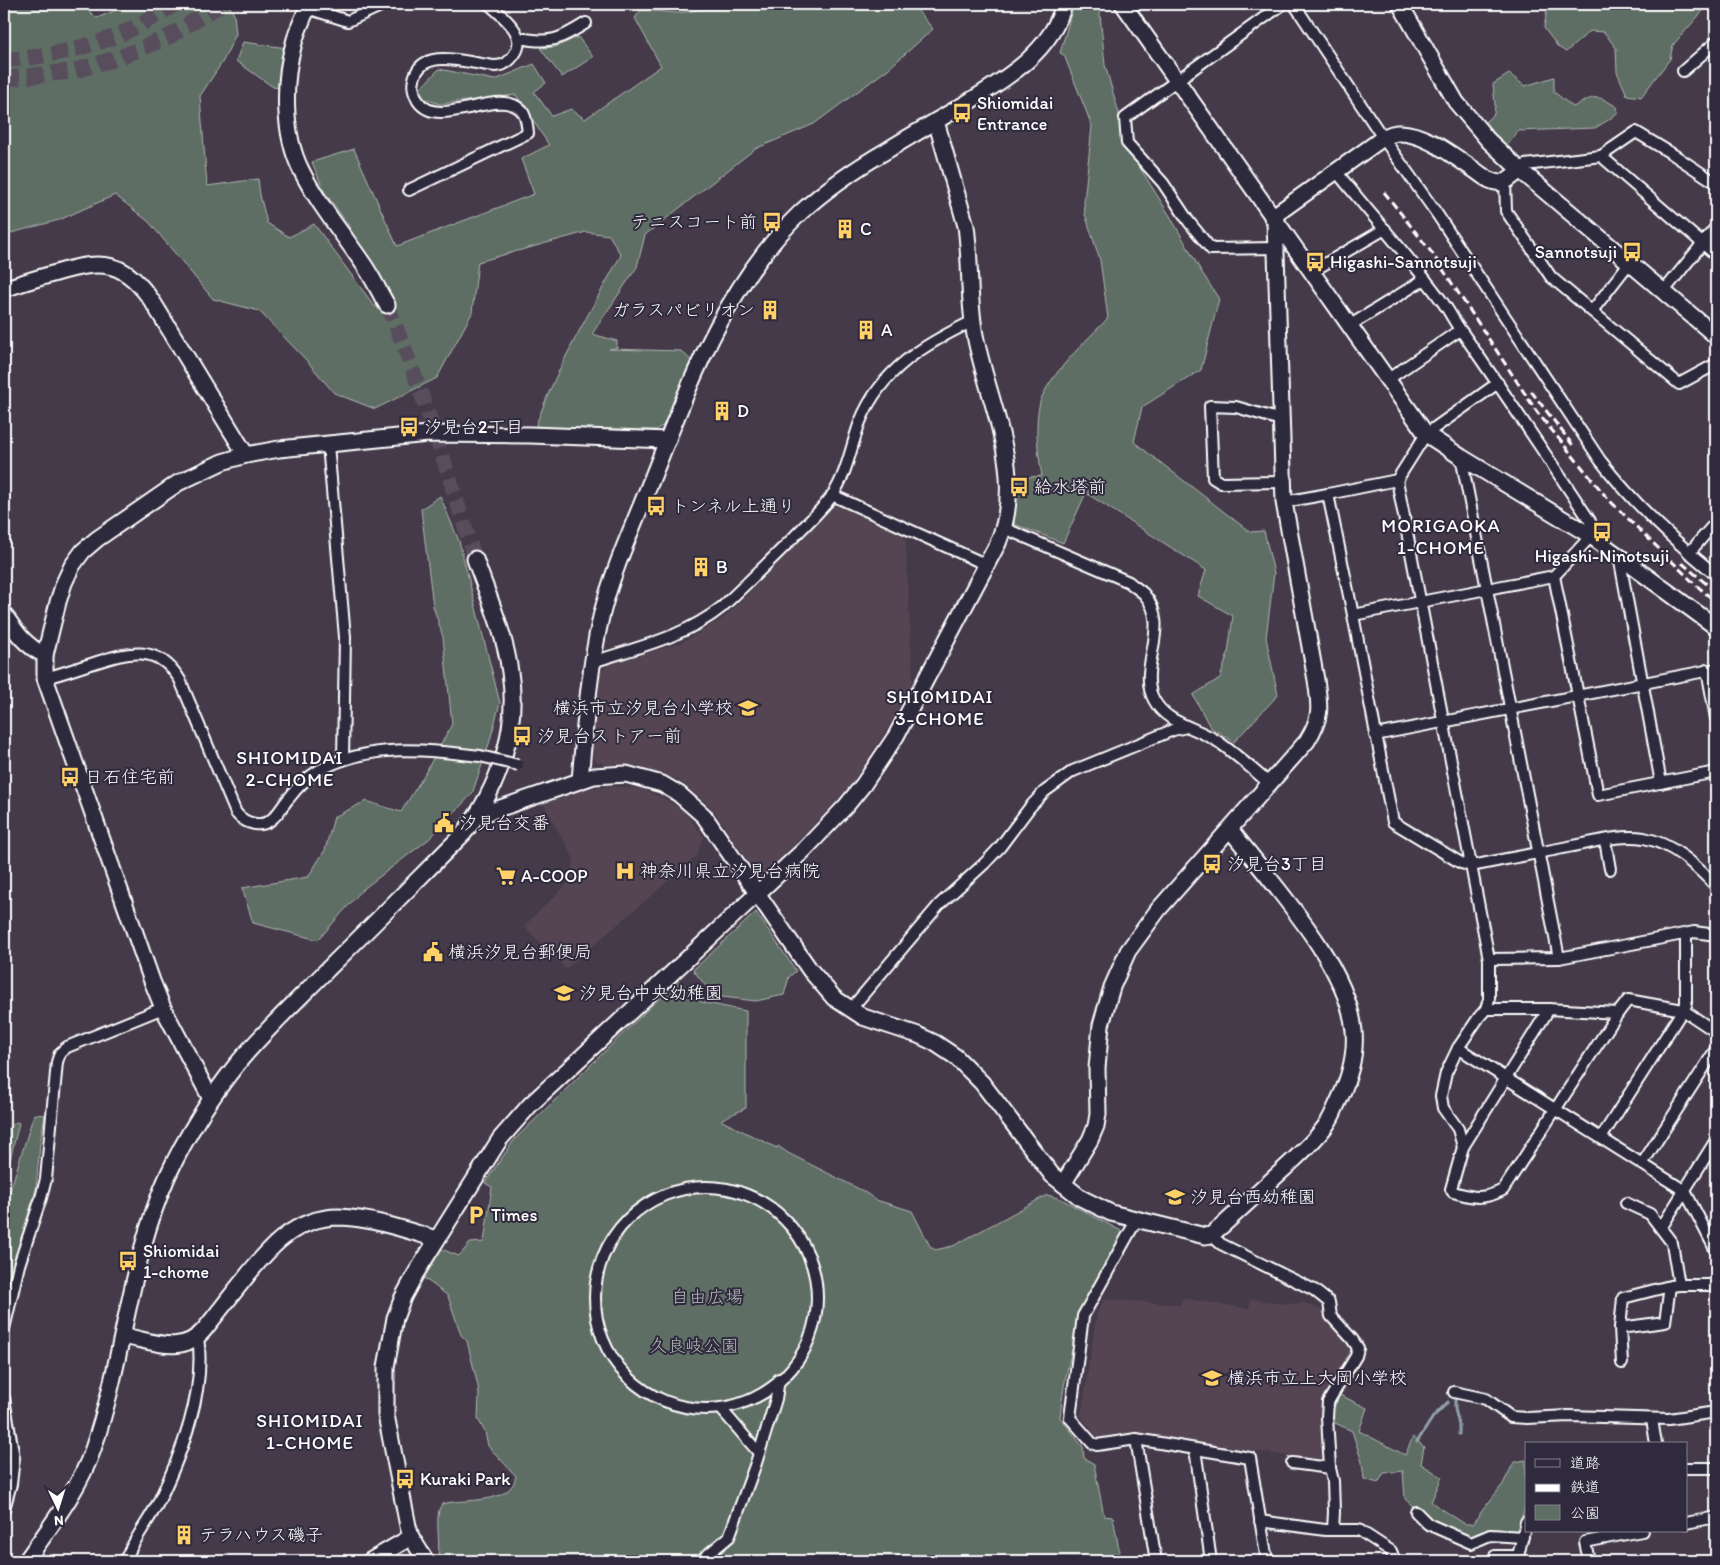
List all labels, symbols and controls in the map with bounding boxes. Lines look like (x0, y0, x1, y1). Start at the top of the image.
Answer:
place label: Shiomidai Entrance (977, 92, 1053, 135)
bus stop icon: Shiomidai Entrance (951, 102, 973, 124)
place label: テニスコート前 (631, 211, 757, 233)
bus stop icon: テニスコート前 (761, 211, 783, 233)
building icon: C (834, 218, 856, 240)
place label: C (860, 218, 872, 240)
place label: Sannotsuji (1535, 241, 1617, 263)
bus stop icon: Sannotsuji (1621, 241, 1643, 263)
bus stop icon: Higashi-Sannotsuji (1304, 251, 1326, 273)
place label: Higashi-Sannotsuji (1330, 251, 1477, 273)
place label: ガラスパビリオン (612, 299, 755, 321)
building icon: ガラスパビリオン (759, 299, 781, 321)
building icon: A (855, 319, 877, 341)
place label: A (881, 319, 893, 341)
building icon: D (711, 400, 733, 422)
place label: D (737, 400, 749, 422)
bus stop icon: 汐見台2丁目 (398, 416, 420, 438)
place label: 汐見台2丁目 (424, 416, 523, 438)
bus stop icon: 給水塔前 (1008, 476, 1030, 498)
place label: 給水塔前 (1034, 476, 1106, 498)
bus stop icon: トンネル上通り (645, 495, 667, 517)
place label: トンネル上通り (671, 495, 796, 517)
district label: MORIGAOKA 1-CHOME (1381, 514, 1501, 559)
bus stop icon: Higashi-Ninotsuji (1591, 521, 1613, 543)
place label: Higashi-Ninotsuji (1535, 545, 1669, 567)
building icon: B (690, 556, 712, 578)
place label: B (716, 556, 728, 578)
district label: SHIOMIDAI 3-CHOME (886, 685, 994, 730)
place label: 横浜市立汐見台小学校 (553, 697, 733, 719)
school or university icon: 横浜市立汐見台小学校 (737, 697, 759, 719)
bus stop icon: 汐見台ストアー前 (511, 725, 533, 747)
place label: 汐見台ストアー前 (537, 725, 682, 747)
district label: SHIOMIDAI 2-CHOME (236, 746, 344, 791)
bus stop icon: 日石住宅前 (59, 766, 81, 788)
place label: 日石住宅前 (85, 766, 175, 788)
public building icon: 汐見台交番 (433, 812, 455, 834)
place label: 汐見台交番 (459, 812, 549, 834)
bus stop icon: 汐見台3丁目 (1201, 853, 1223, 875)
place label: 汐見台3丁目 (1227, 853, 1327, 875)
hospital icon: 神奈川県立汐見台病院 (614, 860, 636, 882)
place label: 神奈川県立汐見台病院 (640, 860, 820, 882)
supermarket icon: A-COOP (495, 865, 517, 887)
place label: A-COOP (521, 865, 588, 887)
public building icon: 横浜汐見台郵便局 (422, 941, 444, 963)
place label: 横浜汐見台郵便局 (448, 941, 592, 963)
school or university icon: 汐見台中央幼稚園 (553, 982, 575, 1004)
place label: 汐見台中央幼稚園 (579, 982, 723, 1004)
school or university icon: 汐見台西幼稚園 (1164, 1186, 1186, 1208)
place label: 汐見台西幼稚園 (1190, 1186, 1316, 1208)
parking icon: Times (465, 1204, 487, 1226)
place label: Times (491, 1204, 537, 1226)
place label: Shiomidai 1-chome (143, 1240, 219, 1283)
bus stop icon: Shiomidai 1-chome (117, 1250, 139, 1272)
park label: 自由広場 (671, 1286, 743, 1308)
park label: 久良岐公園 (649, 1335, 739, 1357)
school or university icon: 横浜市立上大岡小学校 (1201, 1367, 1223, 1389)
place label: 横浜市立上大岡小学校 (1227, 1367, 1407, 1389)
district label: SHIOMIDAI 1-CHOME (256, 1409, 364, 1454)
legend (1525, 1442, 1688, 1532)
text: 道路 (1570, 1454, 1600, 1472)
bus stop icon: Kuraki Park (394, 1468, 416, 1490)
place label: Kuraki Park (420, 1468, 511, 1490)
text: 鉄道 (1570, 1478, 1600, 1496)
north arrow (32, 1482, 82, 1532)
text: 公園 (1570, 1504, 1600, 1522)
text: N (54, 1512, 64, 1529)
building icon: テラハウス磯子 (173, 1524, 195, 1546)
place label: テラハウス磯子 (199, 1524, 323, 1546)

